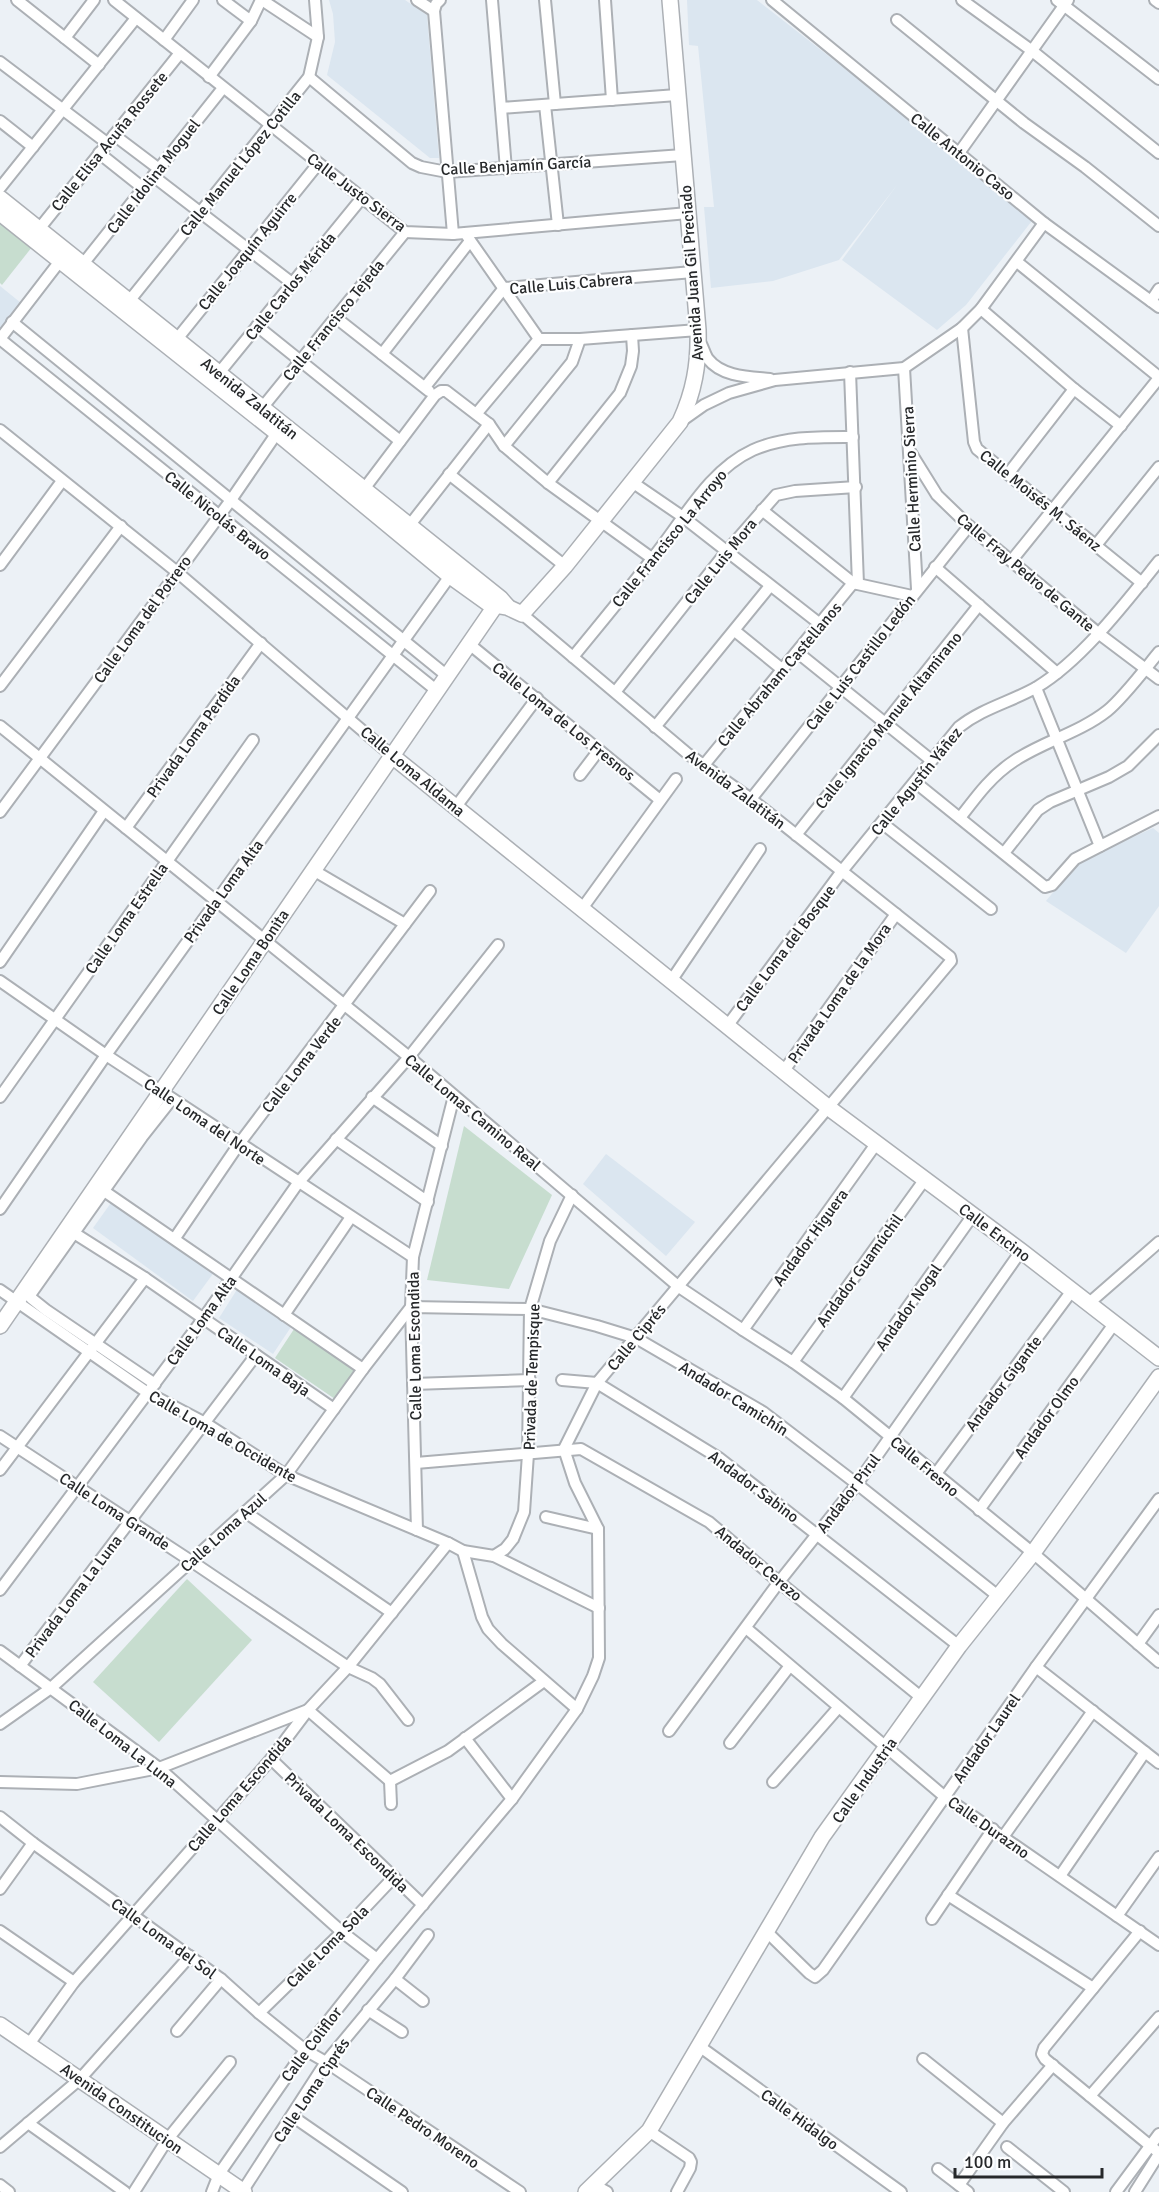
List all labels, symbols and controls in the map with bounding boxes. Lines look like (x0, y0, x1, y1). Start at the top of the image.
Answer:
street label: Calle Elisa Acuña Rossete (47, 68, 172, 216)
street label: Calle Manuel López Cotilla (176, 87, 306, 240)
street label: Calle Antonio Caso (906, 109, 1019, 205)
street label: Calle Idolina Moguel (103, 115, 205, 238)
street label: Calle Justo Sierra (303, 149, 410, 237)
street label: Calle Benjamín García (440, 152, 592, 180)
street label: Avenida Juan Gil Preciado (676, 184, 708, 362)
street label: Calle Joaquín Aguirre (194, 189, 302, 315)
street label: Calle Carlos Mérida (241, 229, 340, 345)
street label: Calle Francisco Tejeda (279, 256, 389, 386)
street label: Calle Luis Cabrera (509, 269, 633, 299)
street label: Avenida Zalatitán (197, 353, 302, 444)
street label: Calle Herminio Sierra (898, 406, 926, 552)
street label: Calle Moisés M. Sáenz (975, 446, 1105, 556)
street label: Calle Francisco La Arroyo (608, 466, 732, 612)
street label: Calle Nicolás Bravo (160, 467, 275, 565)
street label: Calle Fray Pedro de Gante (952, 509, 1098, 636)
street label: Calle Luis Mora (680, 515, 762, 609)
street label: Calle Loma del Potrero (90, 552, 196, 688)
street label: Calle Luis Castillo Ledón (802, 591, 920, 735)
street label: Calle Abraham Castellanos (713, 598, 846, 751)
street label: Calle Ignacio Manuel Altamirano (811, 628, 967, 813)
street label: Calle Loma de Los Fresnos (488, 658, 639, 786)
street label: Privada Loma Perdida (143, 671, 245, 802)
street label: Calle Loma Aldama (356, 722, 469, 821)
street label: Calle Agustín Yáñez (867, 723, 967, 840)
street label: Avenida Zalatitán (682, 746, 789, 834)
street label: Privada Loma Alta (180, 836, 268, 947)
street label: Calle Loma Estrella (81, 859, 173, 978)
street label: Calle Loma del Bosque (732, 881, 840, 1016)
street label: Calle Loma Bonita (208, 906, 294, 1019)
street label: Privada Loma de la Mora (784, 920, 896, 1068)
street label: Calle Loma Verde (258, 1012, 346, 1117)
street label: Calle Lomas Camino Real (400, 1050, 545, 1176)
street label: Calle Loma del Norte (140, 1074, 269, 1170)
street label: Andador Higuera (769, 1185, 853, 1290)
street label: Calle Encino (954, 1199, 1034, 1266)
street label: Andador Guamúchil (812, 1210, 908, 1331)
street label: Andador Nogal (871, 1260, 946, 1355)
street label: Calle Loma Escondida (404, 1271, 426, 1421)
street label: Calle Loma Alta (162, 1272, 241, 1370)
street label: Calle Ciprés (603, 1300, 671, 1375)
street label: Privada de Tempisque (519, 1303, 545, 1451)
street label: Calle Loma Baja (213, 1322, 314, 1401)
street label: Andador Gigante (961, 1332, 1046, 1435)
street label: Andador Camichín (675, 1357, 792, 1441)
street label: Andador Olmo (1010, 1372, 1084, 1463)
street label: Calle Loma de Occidente (145, 1386, 300, 1487)
street label: Calle Fresno (886, 1432, 963, 1501)
street label: Andador Sabino (704, 1446, 803, 1527)
street label: Andador Pirul (813, 1450, 885, 1537)
street label: Calle Loma Grande (55, 1469, 174, 1555)
street label: Calle Loma Azul (176, 1489, 271, 1577)
street label: Andador Cerezo (711, 1522, 806, 1606)
street label: Privada Loma La Luna (21, 1531, 127, 1662)
street label: Andador Laurel (949, 1690, 1025, 1787)
street label: Calle Loma La Luna (64, 1695, 181, 1792)
street label: Calle Loma Escondida (183, 1731, 296, 1856)
street label: Calle Industria (828, 1734, 902, 1827)
street label: Privada Loma Escondida (280, 1768, 413, 1897)
street label: Calle Durazno (944, 1792, 1033, 1863)
street label: Calle Loma del Sol (107, 1894, 220, 1984)
street label: Calle Loma Sola (282, 1901, 373, 1992)
street label: Calle Coliflor (277, 2003, 347, 2086)
street label: Calle Loma Ciprés (269, 2034, 354, 2147)
street label: Avenida Constitucion (56, 2059, 186, 2159)
street label: Calle Pedro Moreno (362, 2082, 483, 2173)
street label: Calle Hidalgo (757, 2085, 842, 2155)
scale bar (955, 2141, 1102, 2179)
text: 100 m (964, 2151, 1011, 2173)

